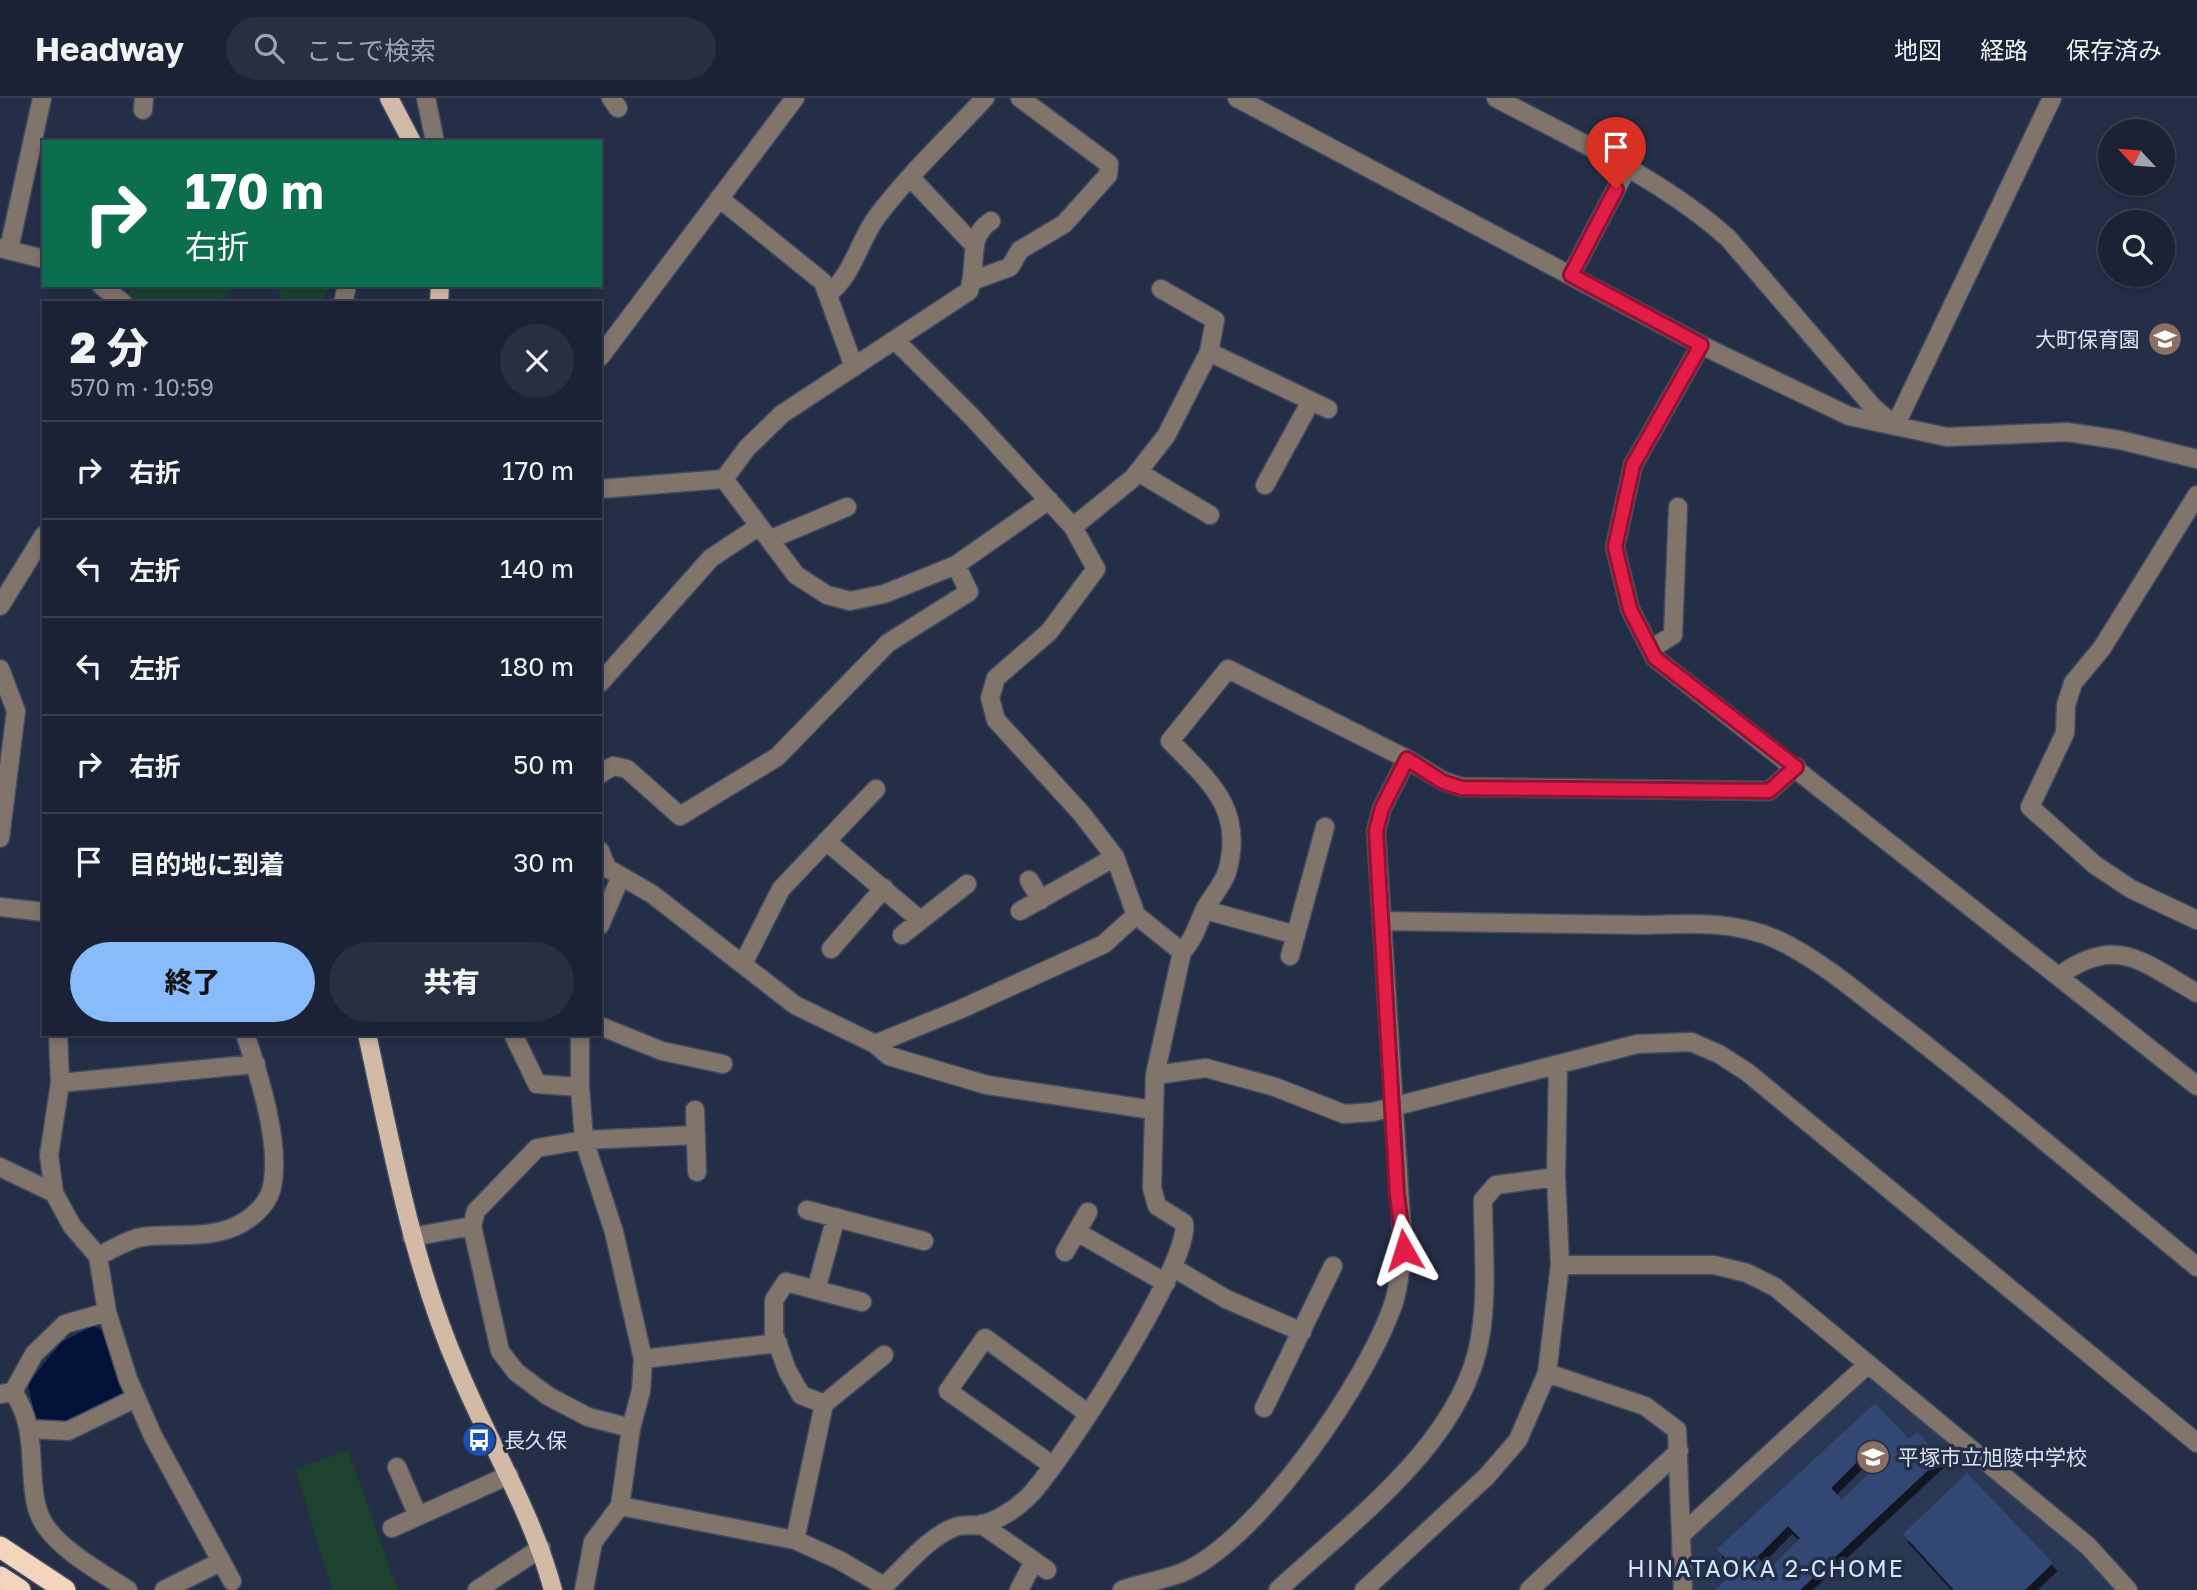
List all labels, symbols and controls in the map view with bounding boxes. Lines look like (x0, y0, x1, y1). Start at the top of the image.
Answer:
search box (226, 17, 716, 80)
text: Headway (35, 29, 184, 68)
icon: search (250, 29, 288, 67)
text: ここで検索 (306, 35, 436, 66)
text: 地図 (1894, 35, 1942, 64)
text: 経路 (1980, 35, 2028, 64)
text: 保存済み (2066, 35, 2162, 64)
pin (1586, 117, 1646, 189)
north arrow (2098, 119, 2175, 196)
map controls (2098, 119, 2175, 287)
icon: arrive (1597, 128, 1635, 166)
text: 170 m (185, 161, 324, 220)
icon: right (70, 168, 161, 259)
button: search (2098, 210, 2175, 287)
text: 右折 (185, 227, 249, 265)
school or university icon: 大町保育園 (2146, 320, 2184, 358)
text: 2 分 (70, 322, 149, 372)
button: close (500, 324, 574, 398)
place label: 大町保育園 (2035, 326, 2140, 352)
text: 570 m · 10:59 (70, 373, 214, 401)
icon: right (70, 451, 108, 489)
text: 170 m (502, 455, 574, 486)
text: 右折 (129, 457, 181, 488)
icon: left (70, 549, 108, 587)
text: 140 m (500, 553, 574, 584)
text: 左折 (129, 555, 181, 586)
icon: left (70, 647, 108, 685)
text: 180 m (500, 651, 574, 682)
text: 左折 (129, 653, 181, 684)
icon: right (70, 745, 108, 783)
text: 50 m (513, 749, 574, 780)
text: 右折 (129, 751, 181, 782)
icon: arrive (70, 843, 108, 881)
text: 30 m (513, 847, 574, 878)
text: 目的地に到着 (129, 849, 285, 880)
button: 終了 (70, 942, 315, 1022)
button: 共有 (329, 942, 574, 1022)
position arrow (1367, 1213, 1441, 1287)
bus stop icon: 長久保 (460, 1421, 498, 1459)
place label: 長久保 (504, 1427, 567, 1453)
school or university icon: 平塚市立旭陵中学校 (1854, 1438, 1892, 1476)
place label: 平塚市立旭陵中学校 (1898, 1444, 2087, 1470)
district label: HINATAOKA 2-CHOME (1627, 1554, 1905, 1582)

